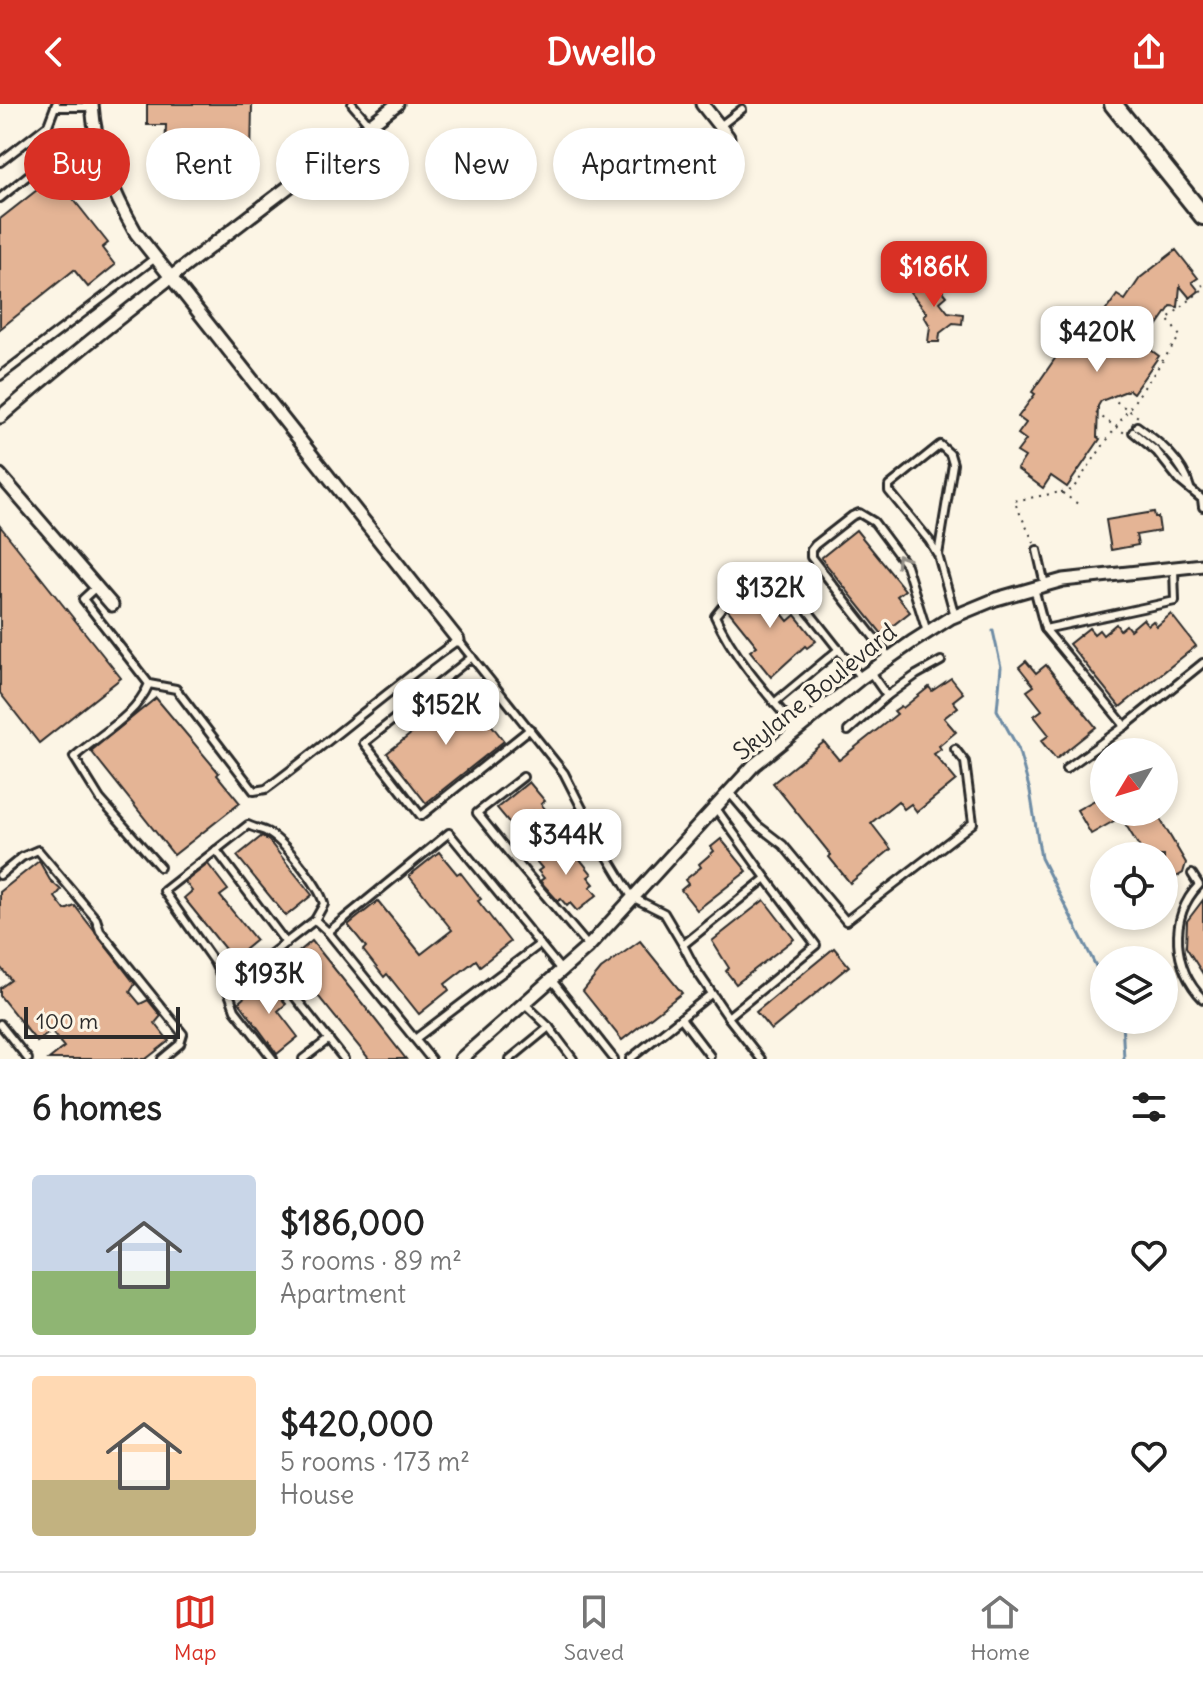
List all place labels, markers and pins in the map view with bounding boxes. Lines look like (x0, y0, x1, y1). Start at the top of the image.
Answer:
pin: $186K (878, 241, 990, 309)
pin: $420K (1041, 306, 1153, 374)
pin: $132K (714, 562, 826, 630)
pin: $152K (390, 679, 502, 747)
pin: $344K (510, 809, 622, 877)
pin: $193K (213, 948, 325, 1016)

